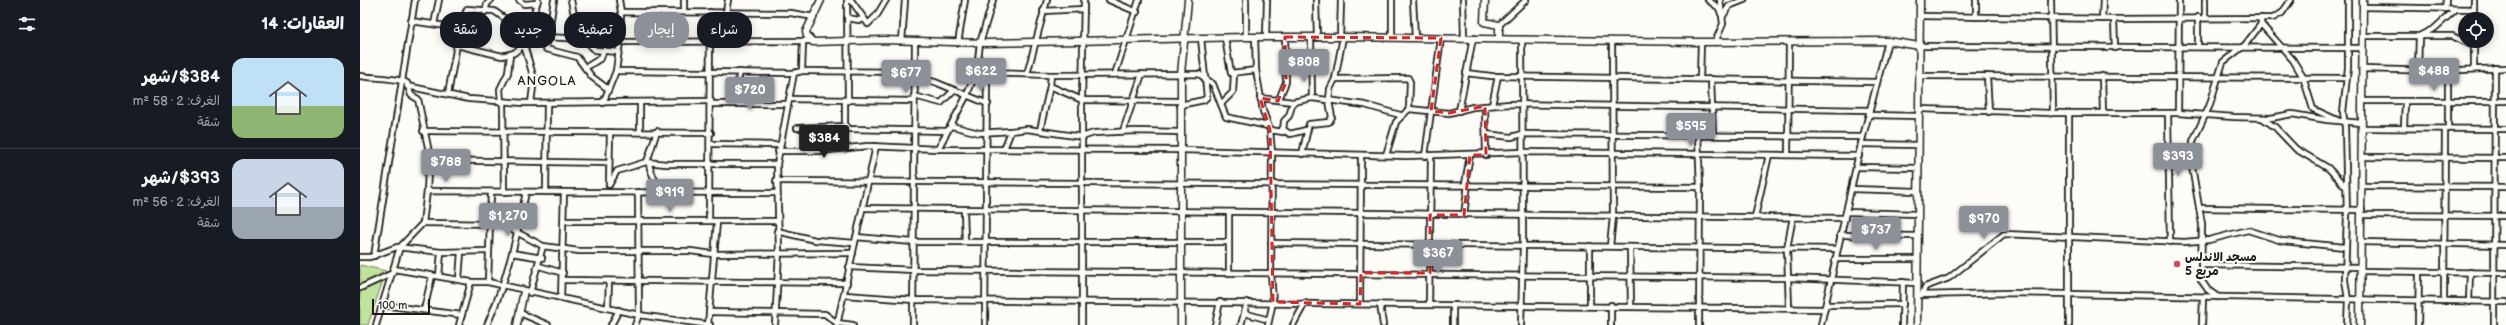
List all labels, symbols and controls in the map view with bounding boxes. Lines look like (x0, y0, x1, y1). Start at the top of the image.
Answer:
chip: شقة (440, 12, 492, 48)
chip: جديد (500, 12, 556, 48)
chip: تصفية (564, 12, 626, 48)
chip: إيجار (634, 12, 689, 48)
chip: شراء (697, 12, 752, 48)
map controls (2458, 12, 2494, 48)
button: locate (2458, 12, 2494, 48)
icon: filters (16, 13, 38, 35)
text: العقارات: 14 (261, 14, 344, 34)
pin: $808 (1280, 49, 1328, 83)
text: $808 (1288, 54, 1320, 70)
pin: $622 (957, 58, 1005, 92)
pin: $488 (2410, 58, 2458, 92)
pin: $677 (882, 60, 930, 94)
text: $622 (965, 63, 997, 79)
text: $488 (2418, 63, 2450, 79)
text: $677 (891, 65, 921, 81)
text: $384/شهر (142, 67, 220, 87)
district label: ANGOLA (518, 73, 576, 89)
icon: home (264, 74, 312, 122)
pin: $720 (726, 77, 774, 111)
text: $720 (734, 82, 766, 98)
text: الغرف: 2 · 58 m² (133, 93, 220, 109)
pin: $595 (1667, 113, 1715, 147)
text: شقة (197, 114, 220, 130)
text: $595 (1675, 118, 1707, 134)
pin: $384 (800, 125, 848, 159)
text: $384 (808, 130, 840, 146)
pin: $393 (2154, 143, 2202, 177)
text: $393 (2162, 148, 2194, 164)
pin: $788 (422, 149, 470, 183)
text: $788 (430, 154, 462, 170)
text: $393/شهر (143, 168, 220, 188)
icon: home (264, 175, 312, 223)
pin: $919 (646, 179, 694, 213)
text: $919 (655, 184, 685, 200)
text: الغرف: 2 · 56 m² (132, 194, 220, 210)
pin: $1,270 (475, 203, 541, 237)
pin: $970 (1960, 206, 2008, 240)
text: $1,270 (488, 208, 528, 224)
text: $970 (1968, 211, 2000, 227)
text: شقة (197, 215, 220, 231)
pin: $737 (1852, 217, 1900, 251)
text: $737 (1861, 222, 1891, 238)
pin: $367 (1414, 240, 1462, 274)
text: $367 (1422, 245, 1454, 261)
place label: مسجد الاندلس مربع 5 (2185, 250, 2257, 280)
marker: مسجد الاندلس مربع 5 (2172, 259, 2182, 269)
scale bar (372, 297, 430, 316)
text: 100 m (378, 299, 407, 312)

